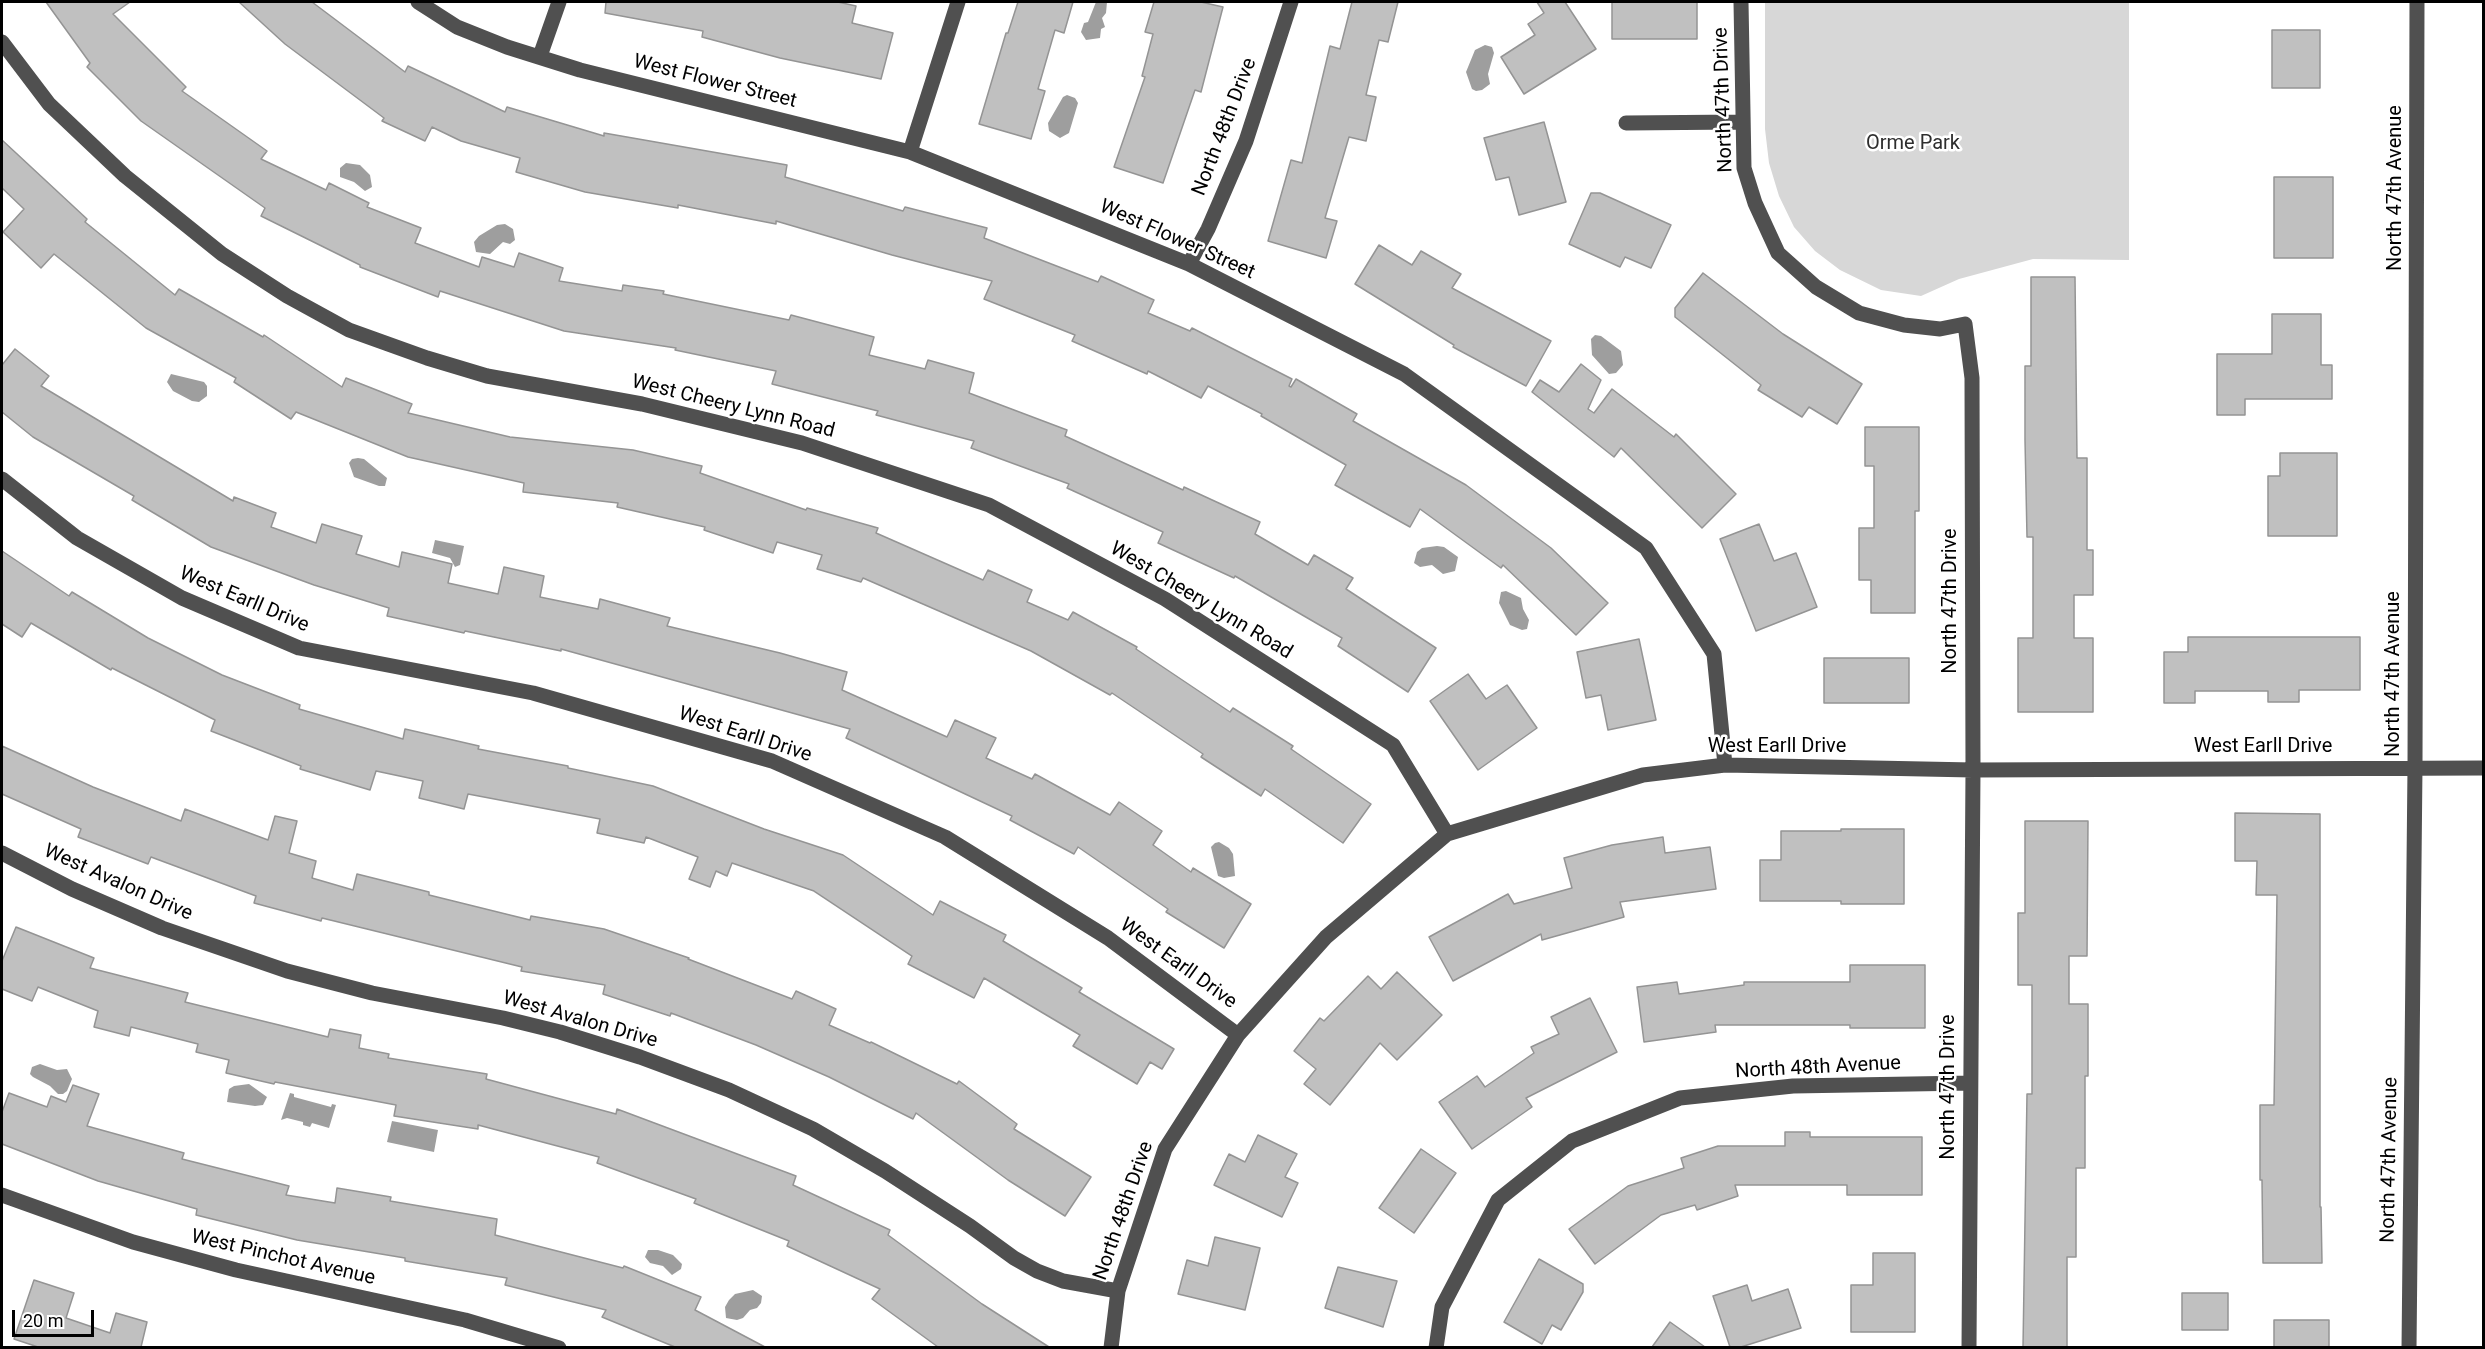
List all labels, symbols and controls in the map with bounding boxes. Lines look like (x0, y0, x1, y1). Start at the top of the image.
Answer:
street label: North 47th Drive (1709, 27, 1739, 173)
street label: West Flower Street (631, 50, 799, 114)
street label: North 48th Drive (1188, 55, 1262, 199)
street label: North 47th Avenue (2384, 105, 2408, 271)
park label: Orme Park (1866, 132, 1960, 156)
street label: West Flower Street (1096, 195, 1258, 285)
street label: West Cheery Lynn Road (629, 370, 837, 444)
street label: North 47th Drive (1939, 528, 1963, 674)
street label: West Cheery Lynn Road (1106, 537, 1296, 665)
street label: West Earll Drive (176, 562, 312, 638)
street label: North 47th Avenue (2382, 591, 2406, 757)
street label: West Earll Drive (675, 702, 815, 768)
street label: West Earll Drive (1708, 735, 1846, 759)
street label: West Earll Drive (2194, 735, 2332, 759)
street label: West Avalon Drive (40, 839, 196, 927)
street label: West Earll Drive (1115, 914, 1241, 1014)
street label: West Avalon Drive (500, 986, 660, 1054)
street label: North 47th Drive (1937, 1014, 1961, 1160)
street label: North 48th Avenue (1735, 1052, 1901, 1084)
street label: North 47th Avenue (2377, 1077, 2403, 1243)
street label: North 48th Drive (1089, 1138, 1159, 1284)
street label: West Pinchot Avenue (189, 1225, 377, 1291)
scale bar (15, 1298, 98, 1336)
text: 20 m (23, 1310, 63, 1331)

